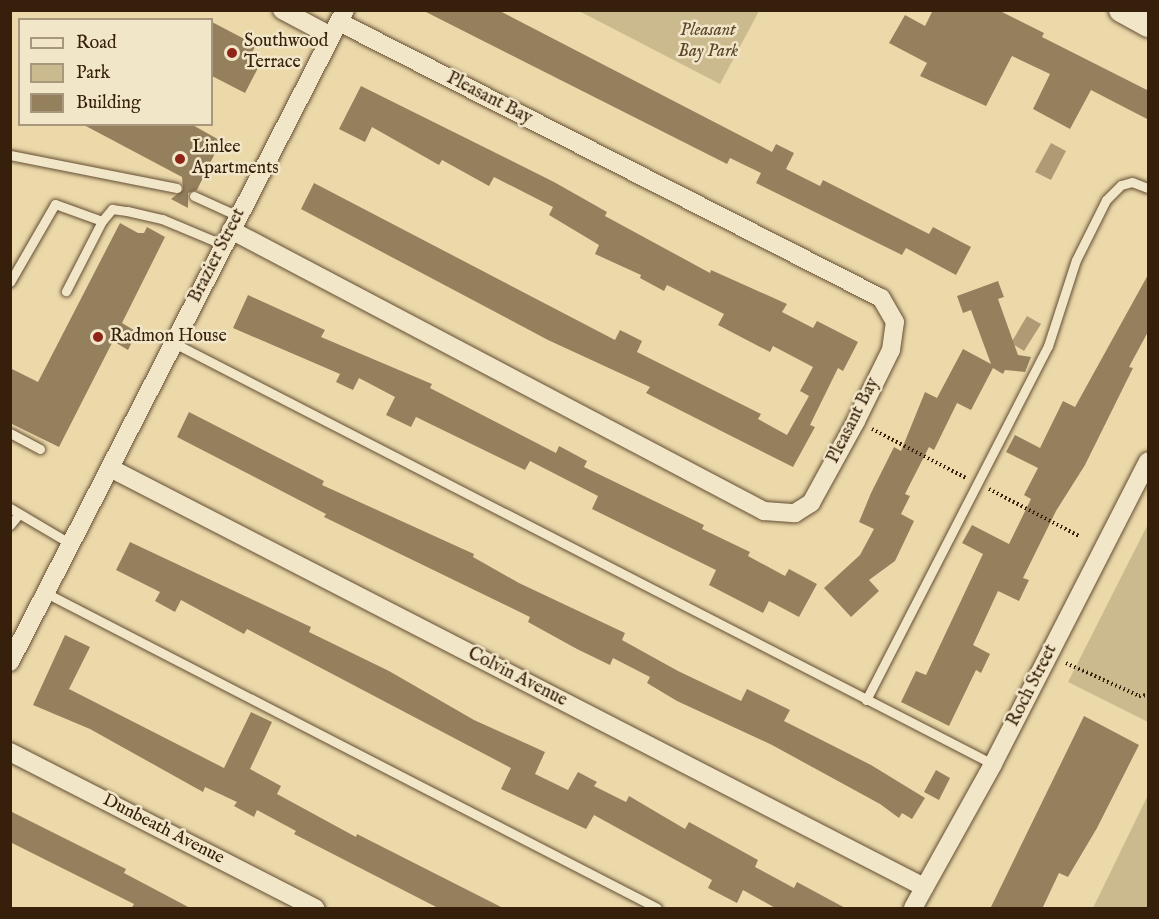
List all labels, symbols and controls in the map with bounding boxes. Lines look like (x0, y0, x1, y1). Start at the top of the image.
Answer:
legend (18, 18, 213, 126)
park label: Pleasant Bay Park (678, 21, 738, 63)
text: Road (76, 32, 117, 55)
place label: Southwood Terrace (244, 32, 328, 74)
marker: Southwood Terrace (225, 46, 239, 60)
text: Park (76, 62, 110, 85)
street label: Pleasant Bay (442, 68, 536, 130)
text: Building (76, 92, 141, 115)
place label: Linlee Apartments (192, 138, 279, 180)
marker: Linlee Apartments (173, 152, 187, 166)
street label: Brazier Street (185, 205, 251, 307)
place label: Radmon House (110, 326, 227, 348)
marker: Radmon House (91, 330, 105, 344)
street label: Pleasant Bay (823, 374, 885, 468)
street label: Roch Street (1003, 641, 1063, 731)
street label: Colvin Avenue (464, 644, 570, 712)
street label: Dunbeath Avenue (99, 790, 227, 870)

